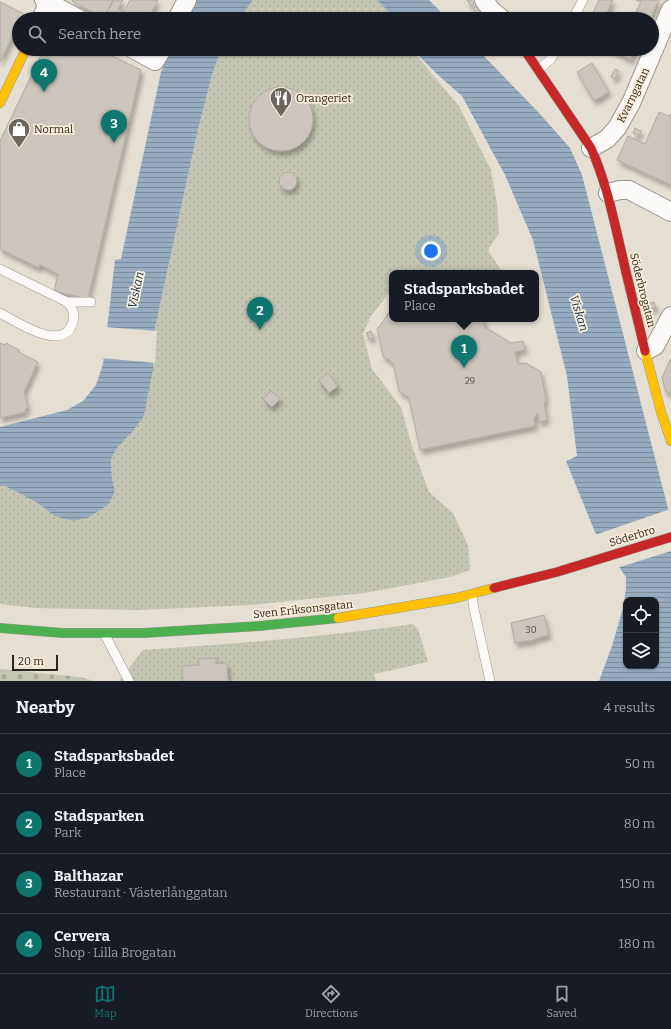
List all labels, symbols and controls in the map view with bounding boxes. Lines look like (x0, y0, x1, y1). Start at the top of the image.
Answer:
search box (12, 12, 659, 56)
icon: search (26, 23, 48, 45)
text: Search here (58, 25, 141, 43)
pin: 4 (31, 59, 57, 92)
street label: Kvarngatan (615, 66, 652, 125)
restaurant icon: Orangeriet (268, 85, 294, 118)
place label: Orangeriet (296, 92, 352, 105)
pin: 3 (101, 110, 127, 143)
shop icon: Normal (6, 116, 32, 149)
place label: Normal (34, 123, 73, 136)
your location (421, 241, 441, 261)
street label: Söderbrogatan (627, 252, 658, 329)
water label: Viskan (125, 270, 147, 310)
popup (389, 270, 539, 322)
text: Stadsparksbadet (404, 280, 524, 298)
water label: Viskan (567, 293, 591, 333)
pin: 2 (247, 297, 273, 330)
text: Place (404, 298, 436, 313)
pin: 1 (451, 335, 477, 368)
house number: 29 (465, 376, 475, 386)
street label: Söderbro (608, 523, 657, 550)
map controls (623, 597, 659, 669)
button: locate (623, 597, 659, 633)
street label: Sven Eriksonsgatan (253, 598, 354, 621)
house number: 30 (526, 625, 537, 635)
button: layers (623, 633, 659, 669)
scale bar (12, 653, 58, 672)
text: 20 m (18, 655, 44, 668)
text: Nearby (16, 697, 75, 718)
text: 4 results (603, 700, 655, 715)
text: Stadsparksbadet (54, 747, 174, 765)
text: 1 (26, 756, 32, 771)
text: 50 m (625, 756, 655, 771)
text: Place (54, 765, 86, 780)
text: Stadsparken (54, 807, 144, 825)
text: 2 (25, 816, 33, 831)
text: 80 m (624, 816, 655, 831)
text: Park (54, 825, 81, 840)
text: Balthazar (54, 867, 123, 885)
text: 3 (25, 876, 33, 891)
text: 150 m (619, 876, 655, 891)
text: Restaurant · Västerlånggatan (54, 885, 228, 900)
text: Cervera (54, 927, 110, 945)
text: 4 (25, 936, 33, 951)
text: 180 m (619, 936, 655, 951)
text: Shop · Lilla Brogatan (54, 945, 176, 960)
tab: Map (94, 983, 116, 1020)
tab: Directions (305, 983, 358, 1020)
tab: Saved (546, 983, 577, 1020)

